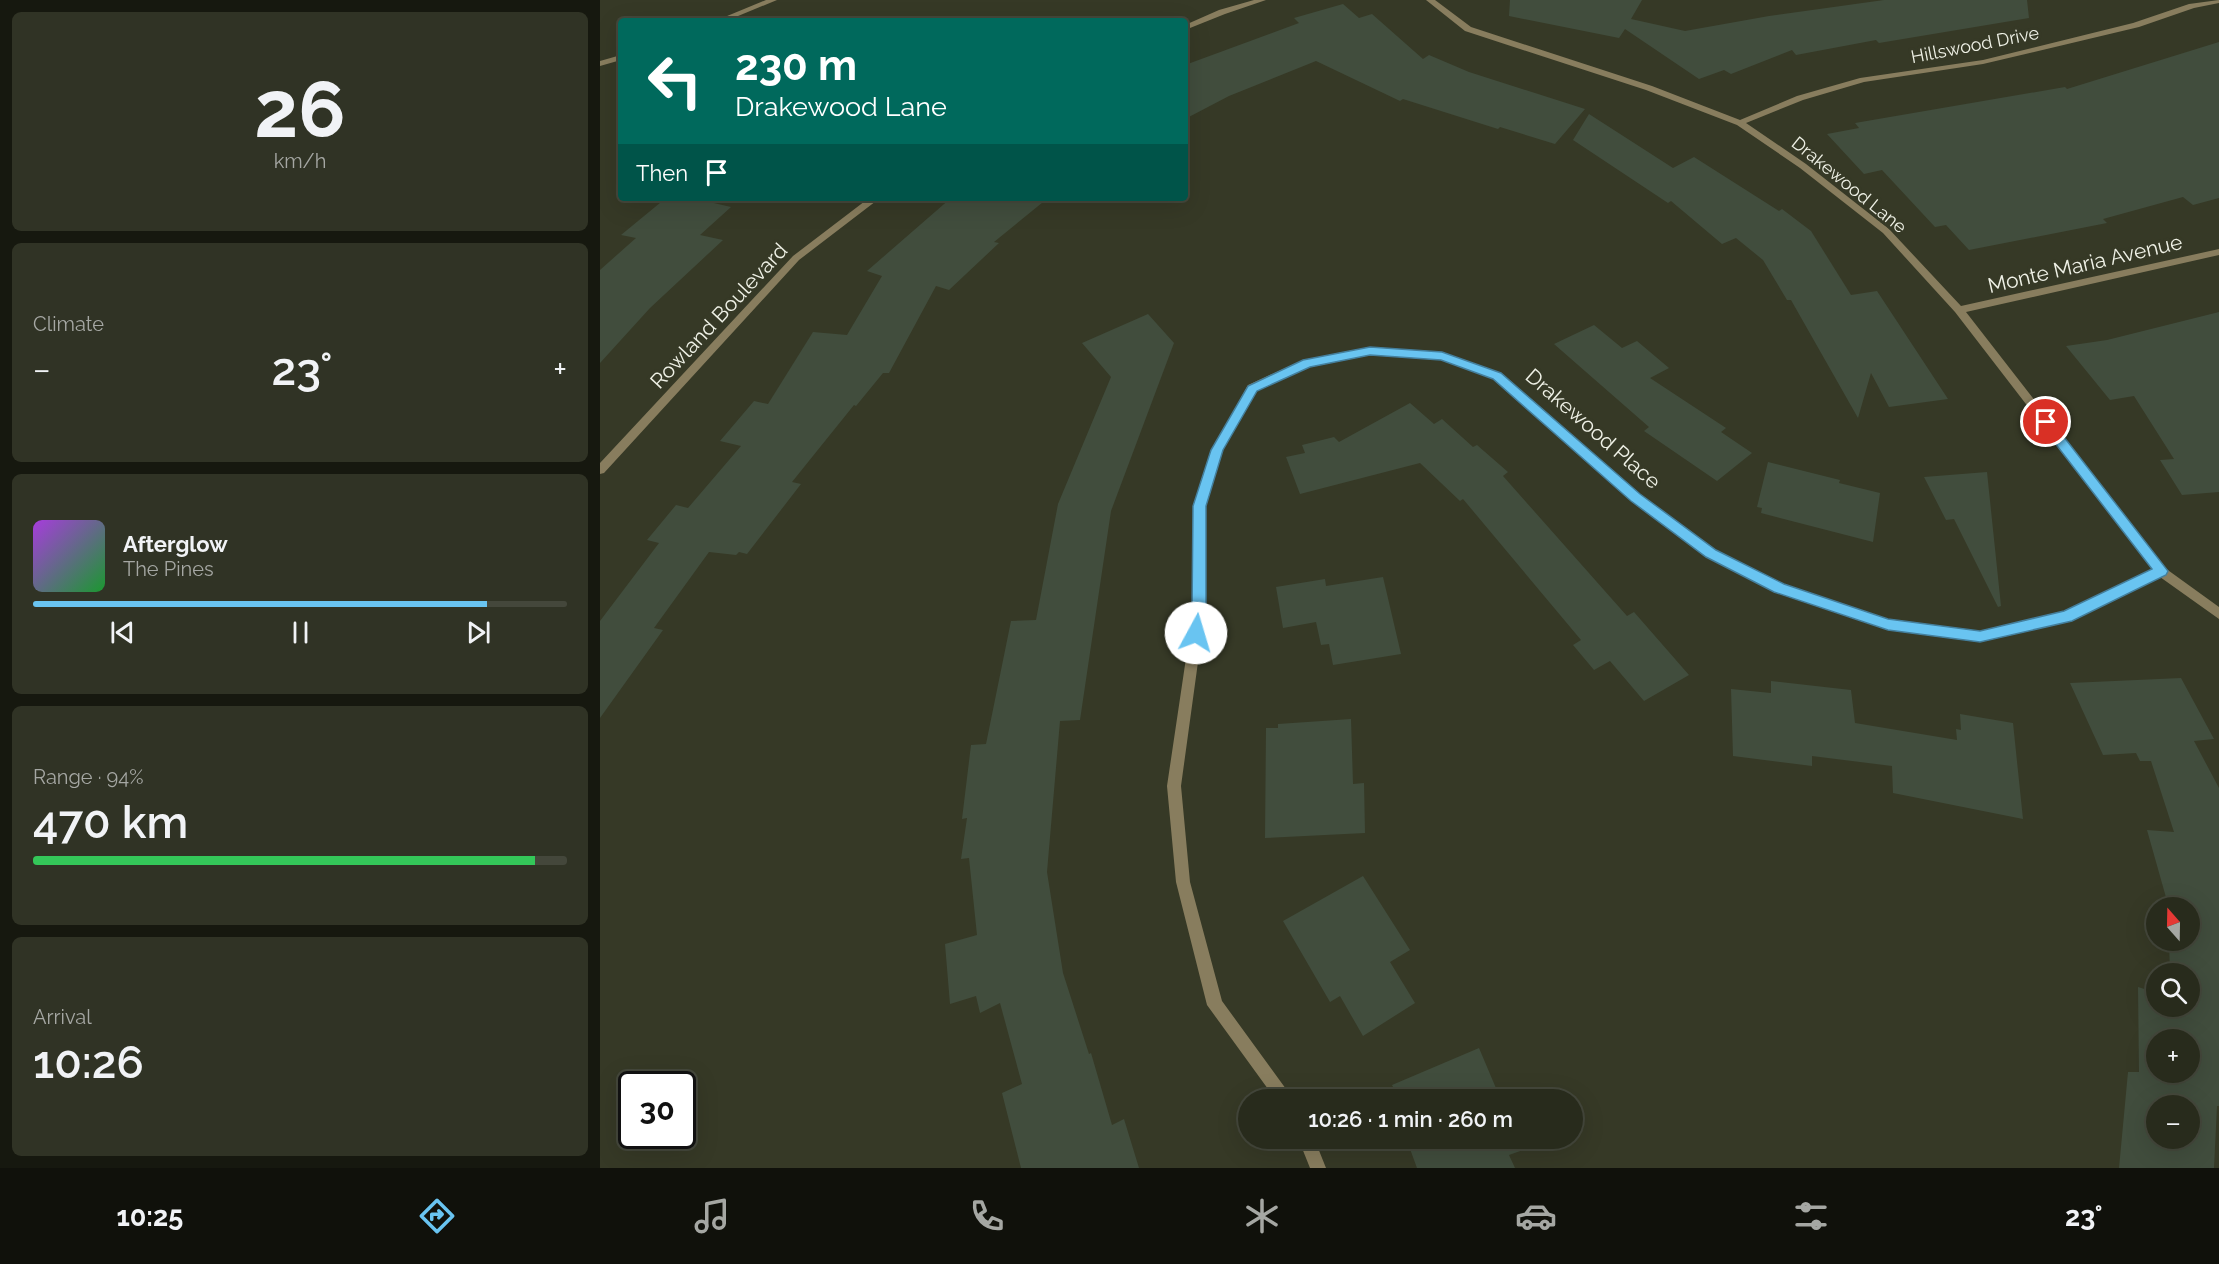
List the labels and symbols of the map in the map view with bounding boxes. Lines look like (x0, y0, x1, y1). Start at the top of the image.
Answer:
street label: Hillswood Drive (1909, 22, 2041, 67)
street label: Drakewood Lane (1788, 132, 1911, 237)
street label: Monte Maria Avenue (1985, 229, 2185, 298)
street label: Rowland Boulevard (645, 238, 792, 394)
street label: Drakewood Place (1521, 363, 1666, 494)
pin (2020, 396, 2071, 447)
position arrow (1164, 601, 1228, 665)
north arrow (2146, 897, 2200, 951)
speed limit sign: 30 (618, 1071, 696, 1149)

